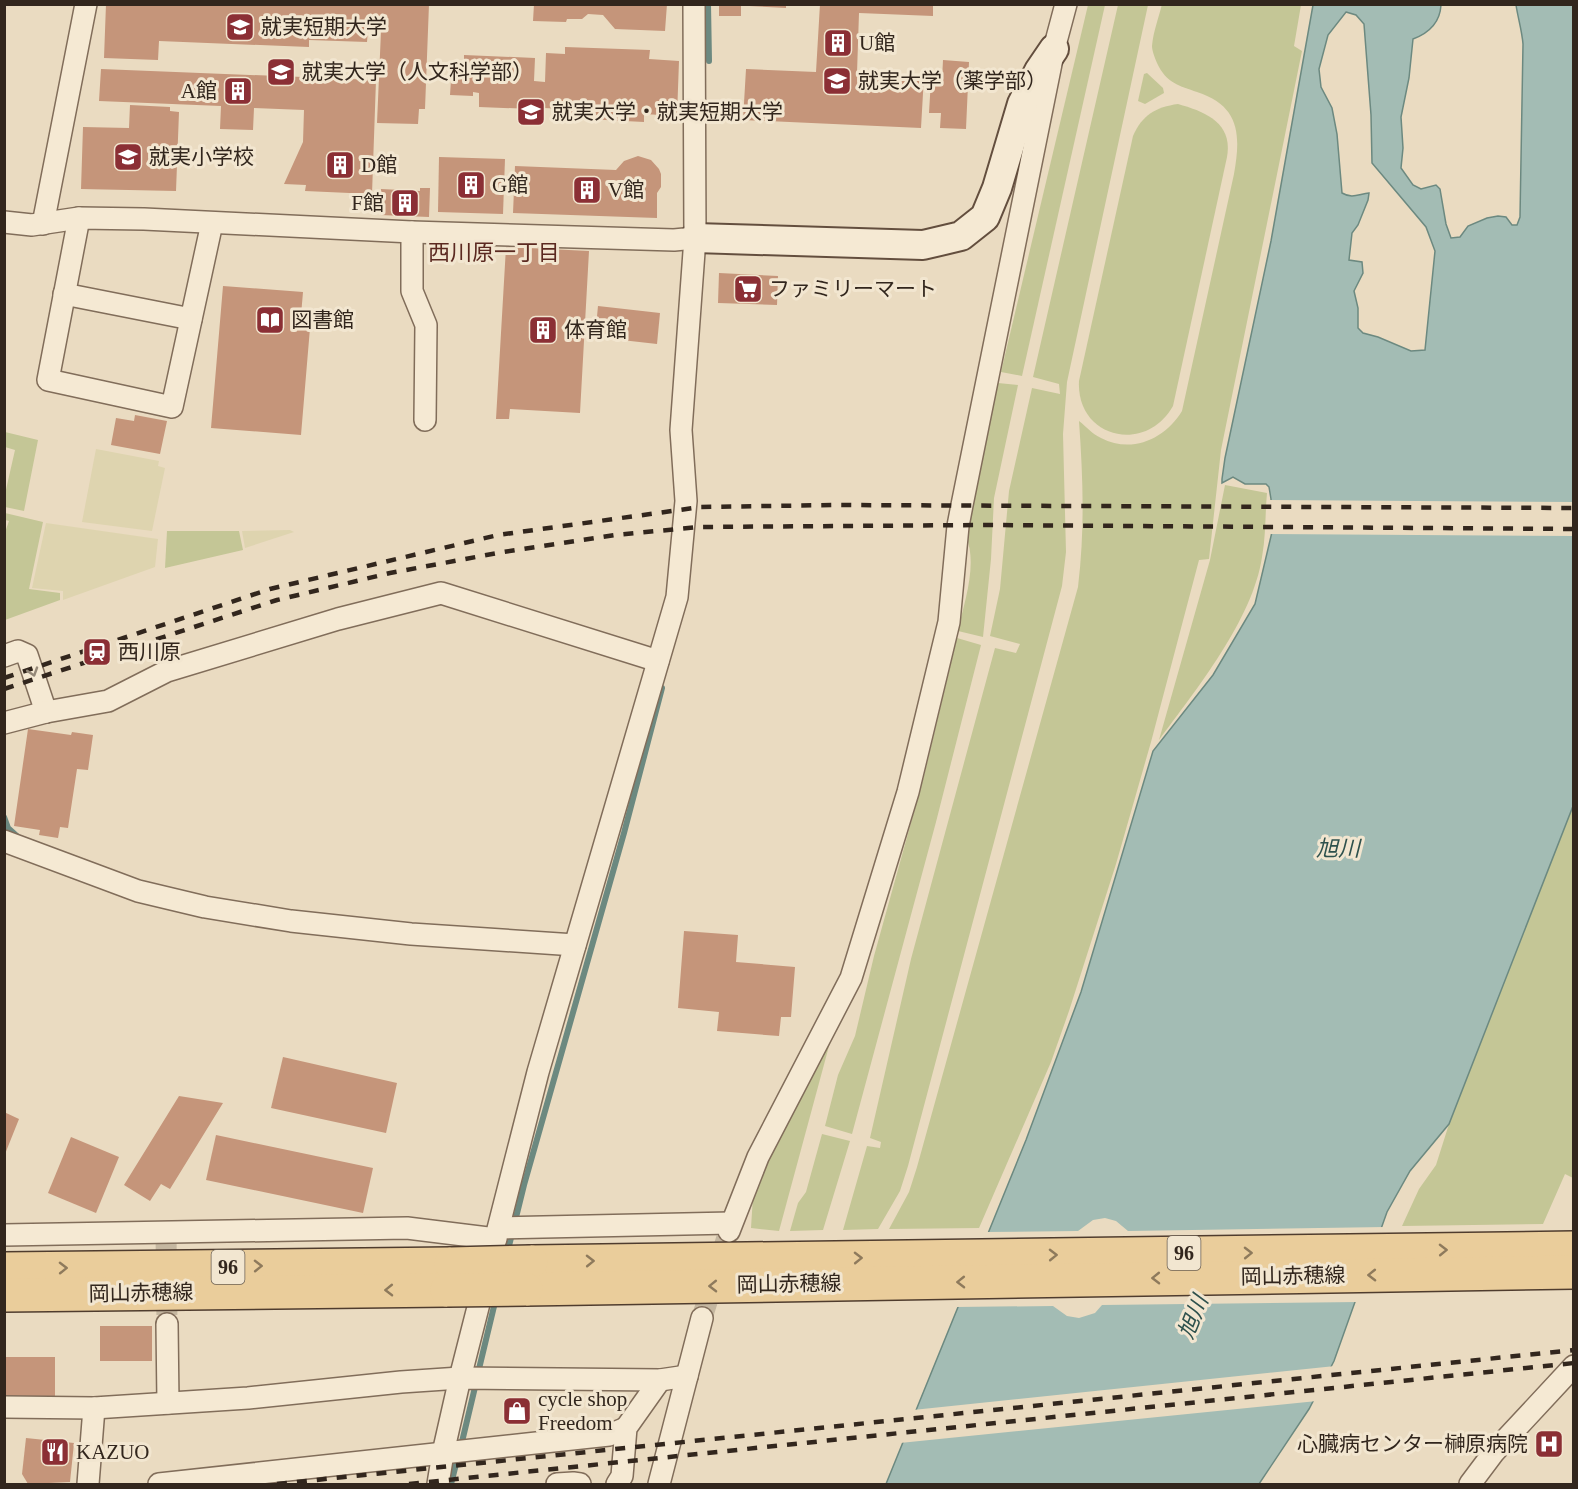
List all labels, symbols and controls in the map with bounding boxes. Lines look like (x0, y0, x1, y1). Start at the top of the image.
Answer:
school or university icon: 就実短期大学 (224, 11, 256, 43)
place label: 就実短期大学 (261, 15, 387, 39)
building icon: U館 (822, 27, 854, 59)
place label: U館 (859, 31, 895, 55)
school or university icon: 就実大学（人文科学部） (265, 56, 297, 88)
place label: 就実大学（人文科学部） (302, 60, 533, 84)
school or university icon: 就実大学（薬学部） (821, 65, 853, 97)
place label: 就実大学（薬学部） (858, 69, 1047, 93)
building icon: A館 (222, 75, 254, 107)
place label: A館 (181, 79, 217, 103)
school or university icon: 就実大学・就実短期大学 (515, 96, 547, 128)
place label: 就実大学・就実短期大学 (552, 100, 783, 124)
school or university icon: 就実小学校 (112, 141, 144, 173)
place label: 就実小学校 (149, 145, 254, 169)
building icon: D館 (324, 149, 356, 181)
place label: D館 (361, 153, 397, 177)
building icon: G館 (455, 169, 487, 201)
place label: G館 (492, 173, 528, 197)
building icon: V館 (571, 174, 603, 206)
place label: V館 (608, 178, 644, 202)
building icon: F館 (389, 187, 421, 219)
place label: F館 (351, 191, 384, 215)
district label: 西川原一丁目 (428, 240, 560, 265)
supermarket icon: ファミリーマート (732, 273, 764, 305)
place label: ファミリーマート (769, 277, 937, 301)
library icon: 図書館 (254, 304, 286, 336)
place label: 図書館 (291, 308, 354, 332)
building icon: 体育館 (527, 314, 559, 346)
place label: 体育館 (564, 318, 627, 342)
station icon: 西川原 (81, 636, 113, 668)
place label: 西川原 (118, 640, 181, 664)
one-way arrow (25, 666, 38, 677)
water label: 旭川 (1316, 836, 1362, 861)
road number: 96 (1168, 1236, 1200, 1270)
one-way arrow (1439, 1244, 1448, 1256)
one-way arrow (1244, 1246, 1253, 1259)
one-way arrow (1049, 1249, 1058, 1261)
road number: 96 (212, 1250, 244, 1284)
one-way arrow (854, 1252, 863, 1264)
one-way arrow (585, 1255, 594, 1267)
one-way arrow (253, 1260, 262, 1272)
one-way arrow (58, 1262, 67, 1275)
street label: 岡山赤穂線 (1240, 1263, 1346, 1289)
one-way arrow (1367, 1269, 1376, 1281)
street label: 岡山赤穂線 (736, 1271, 842, 1297)
one-way arrow (1151, 1272, 1160, 1285)
one-way arrow (957, 1275, 966, 1288)
one-way arrow (708, 1279, 717, 1292)
street label: 岡山赤穂線 (88, 1280, 194, 1306)
one-way arrow (384, 1284, 393, 1297)
water label: 旭川 (1173, 1290, 1214, 1342)
place label: cycle shop Freedom (538, 1387, 627, 1435)
shop icon: cycle shop Freedom (501, 1395, 533, 1427)
hospital icon: 心臓病センター榊原病院 (1533, 1428, 1565, 1460)
place label: 心臓病センター榊原病院 (1297, 1432, 1528, 1456)
restaurant icon: KAZUO (39, 1436, 71, 1468)
place label: KAZUO (76, 1440, 150, 1464)

